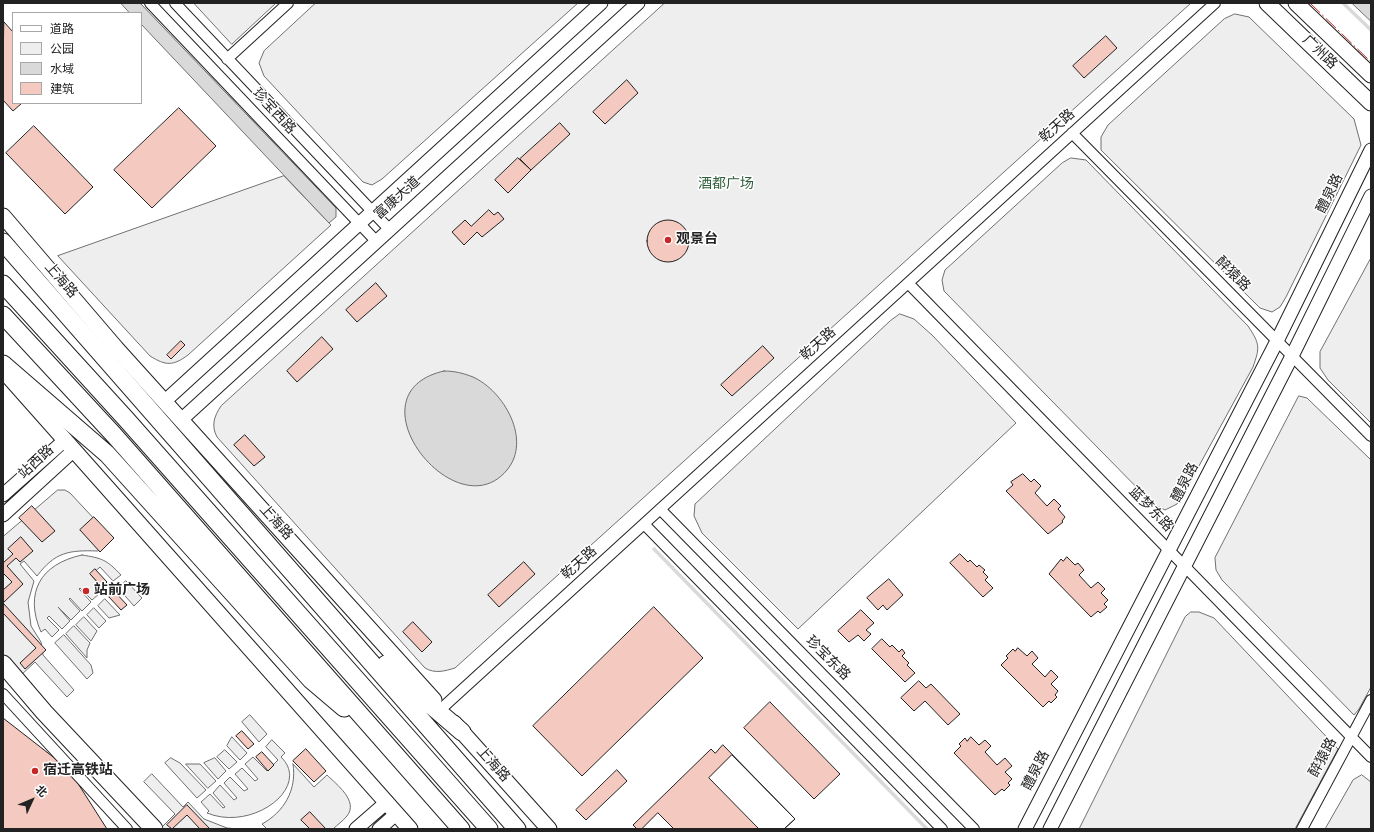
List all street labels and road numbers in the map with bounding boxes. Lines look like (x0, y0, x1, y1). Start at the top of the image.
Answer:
street label: 广州路 (1298, 32, 1340, 74)
street label: 珍宝西路 (248, 86, 298, 138)
street label: 乾天路 (1037, 107, 1079, 147)
street label: 醴泉路 (1314, 171, 1348, 217)
street label: 富康大道 (372, 174, 424, 224)
street label: 醉猿路 (1211, 254, 1253, 296)
street label: 上海路 (40, 260, 80, 302)
street label: 乾天路 (798, 325, 840, 365)
street label: 站西路 (16, 443, 58, 483)
street label: 醴泉路 (1169, 460, 1203, 506)
street label: 蓝梦东路 (1125, 484, 1175, 536)
street label: 上海路 (255, 502, 295, 544)
street label: 乾天路 (559, 544, 601, 584)
street label: 珍宝东路 (801, 633, 853, 685)
street label: 醉猿路 (1307, 736, 1341, 780)
street label: 上海路 (472, 744, 512, 786)
street label: 醴泉路 (1020, 748, 1054, 794)

